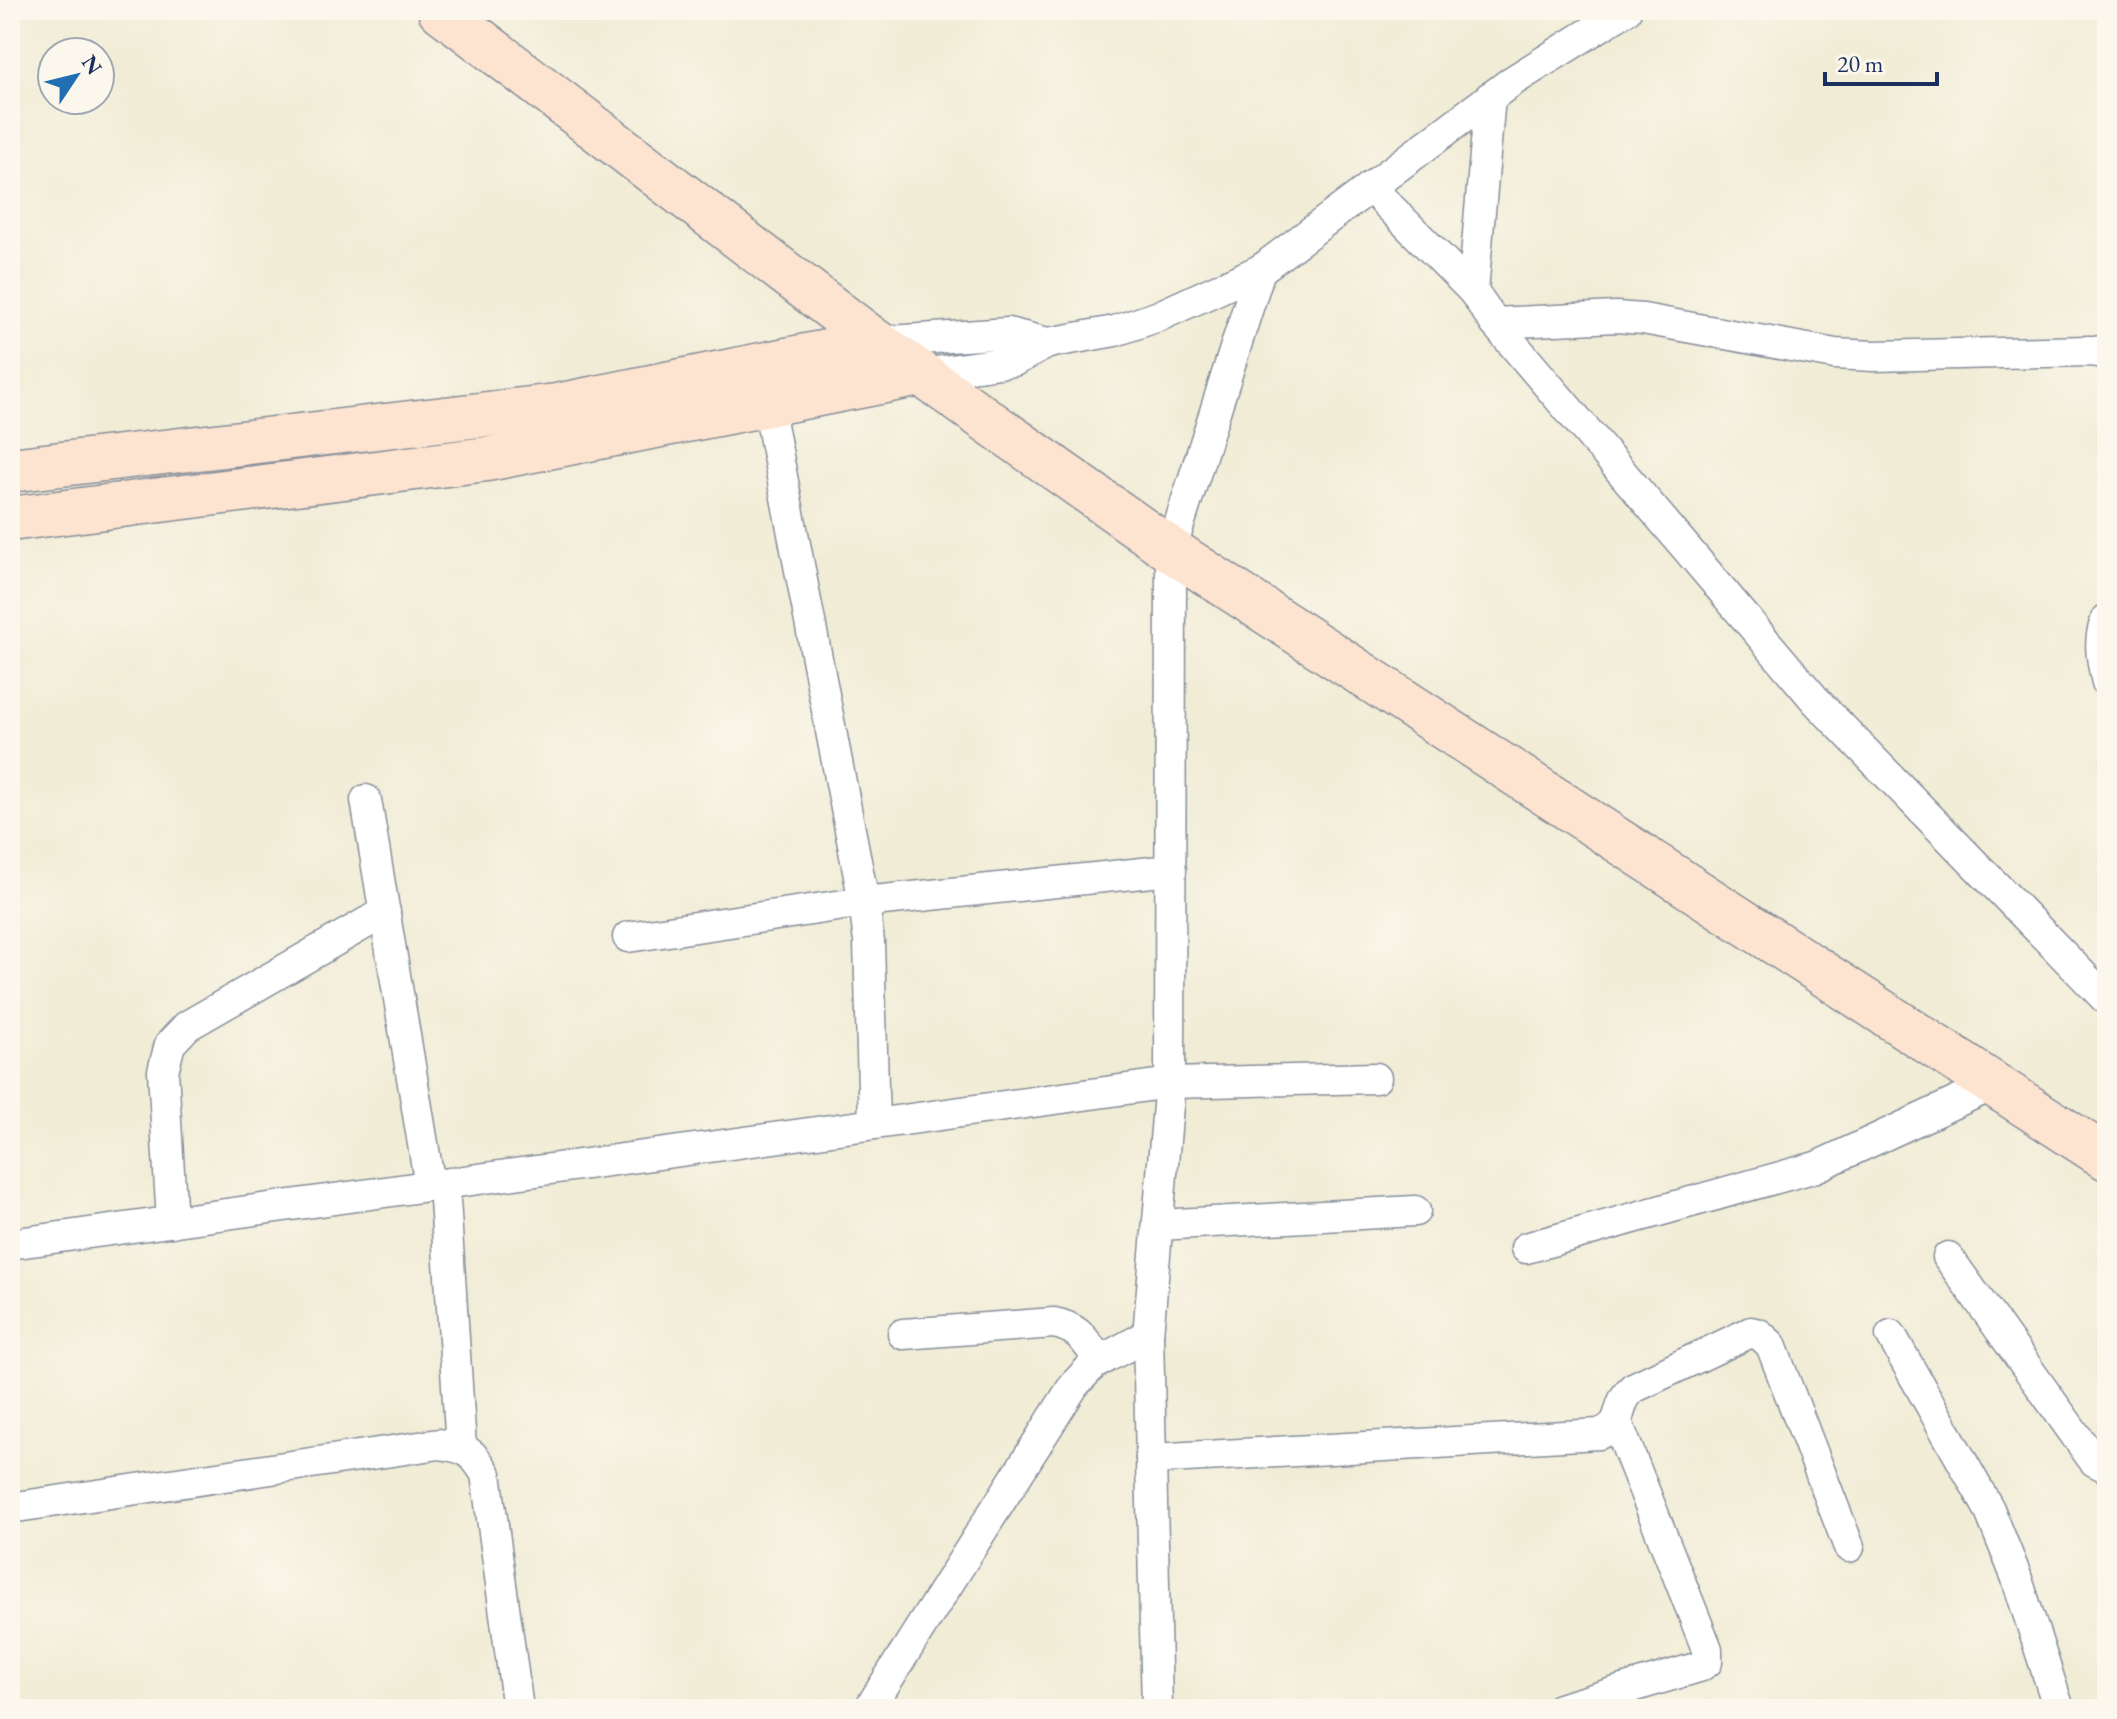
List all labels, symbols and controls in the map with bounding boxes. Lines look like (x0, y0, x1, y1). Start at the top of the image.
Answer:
north arrow (36, 36, 116, 116)
scale bar (1825, 36, 1937, 86)
text: 20 m (1837, 48, 1884, 79)
text: N (75, 49, 109, 81)

